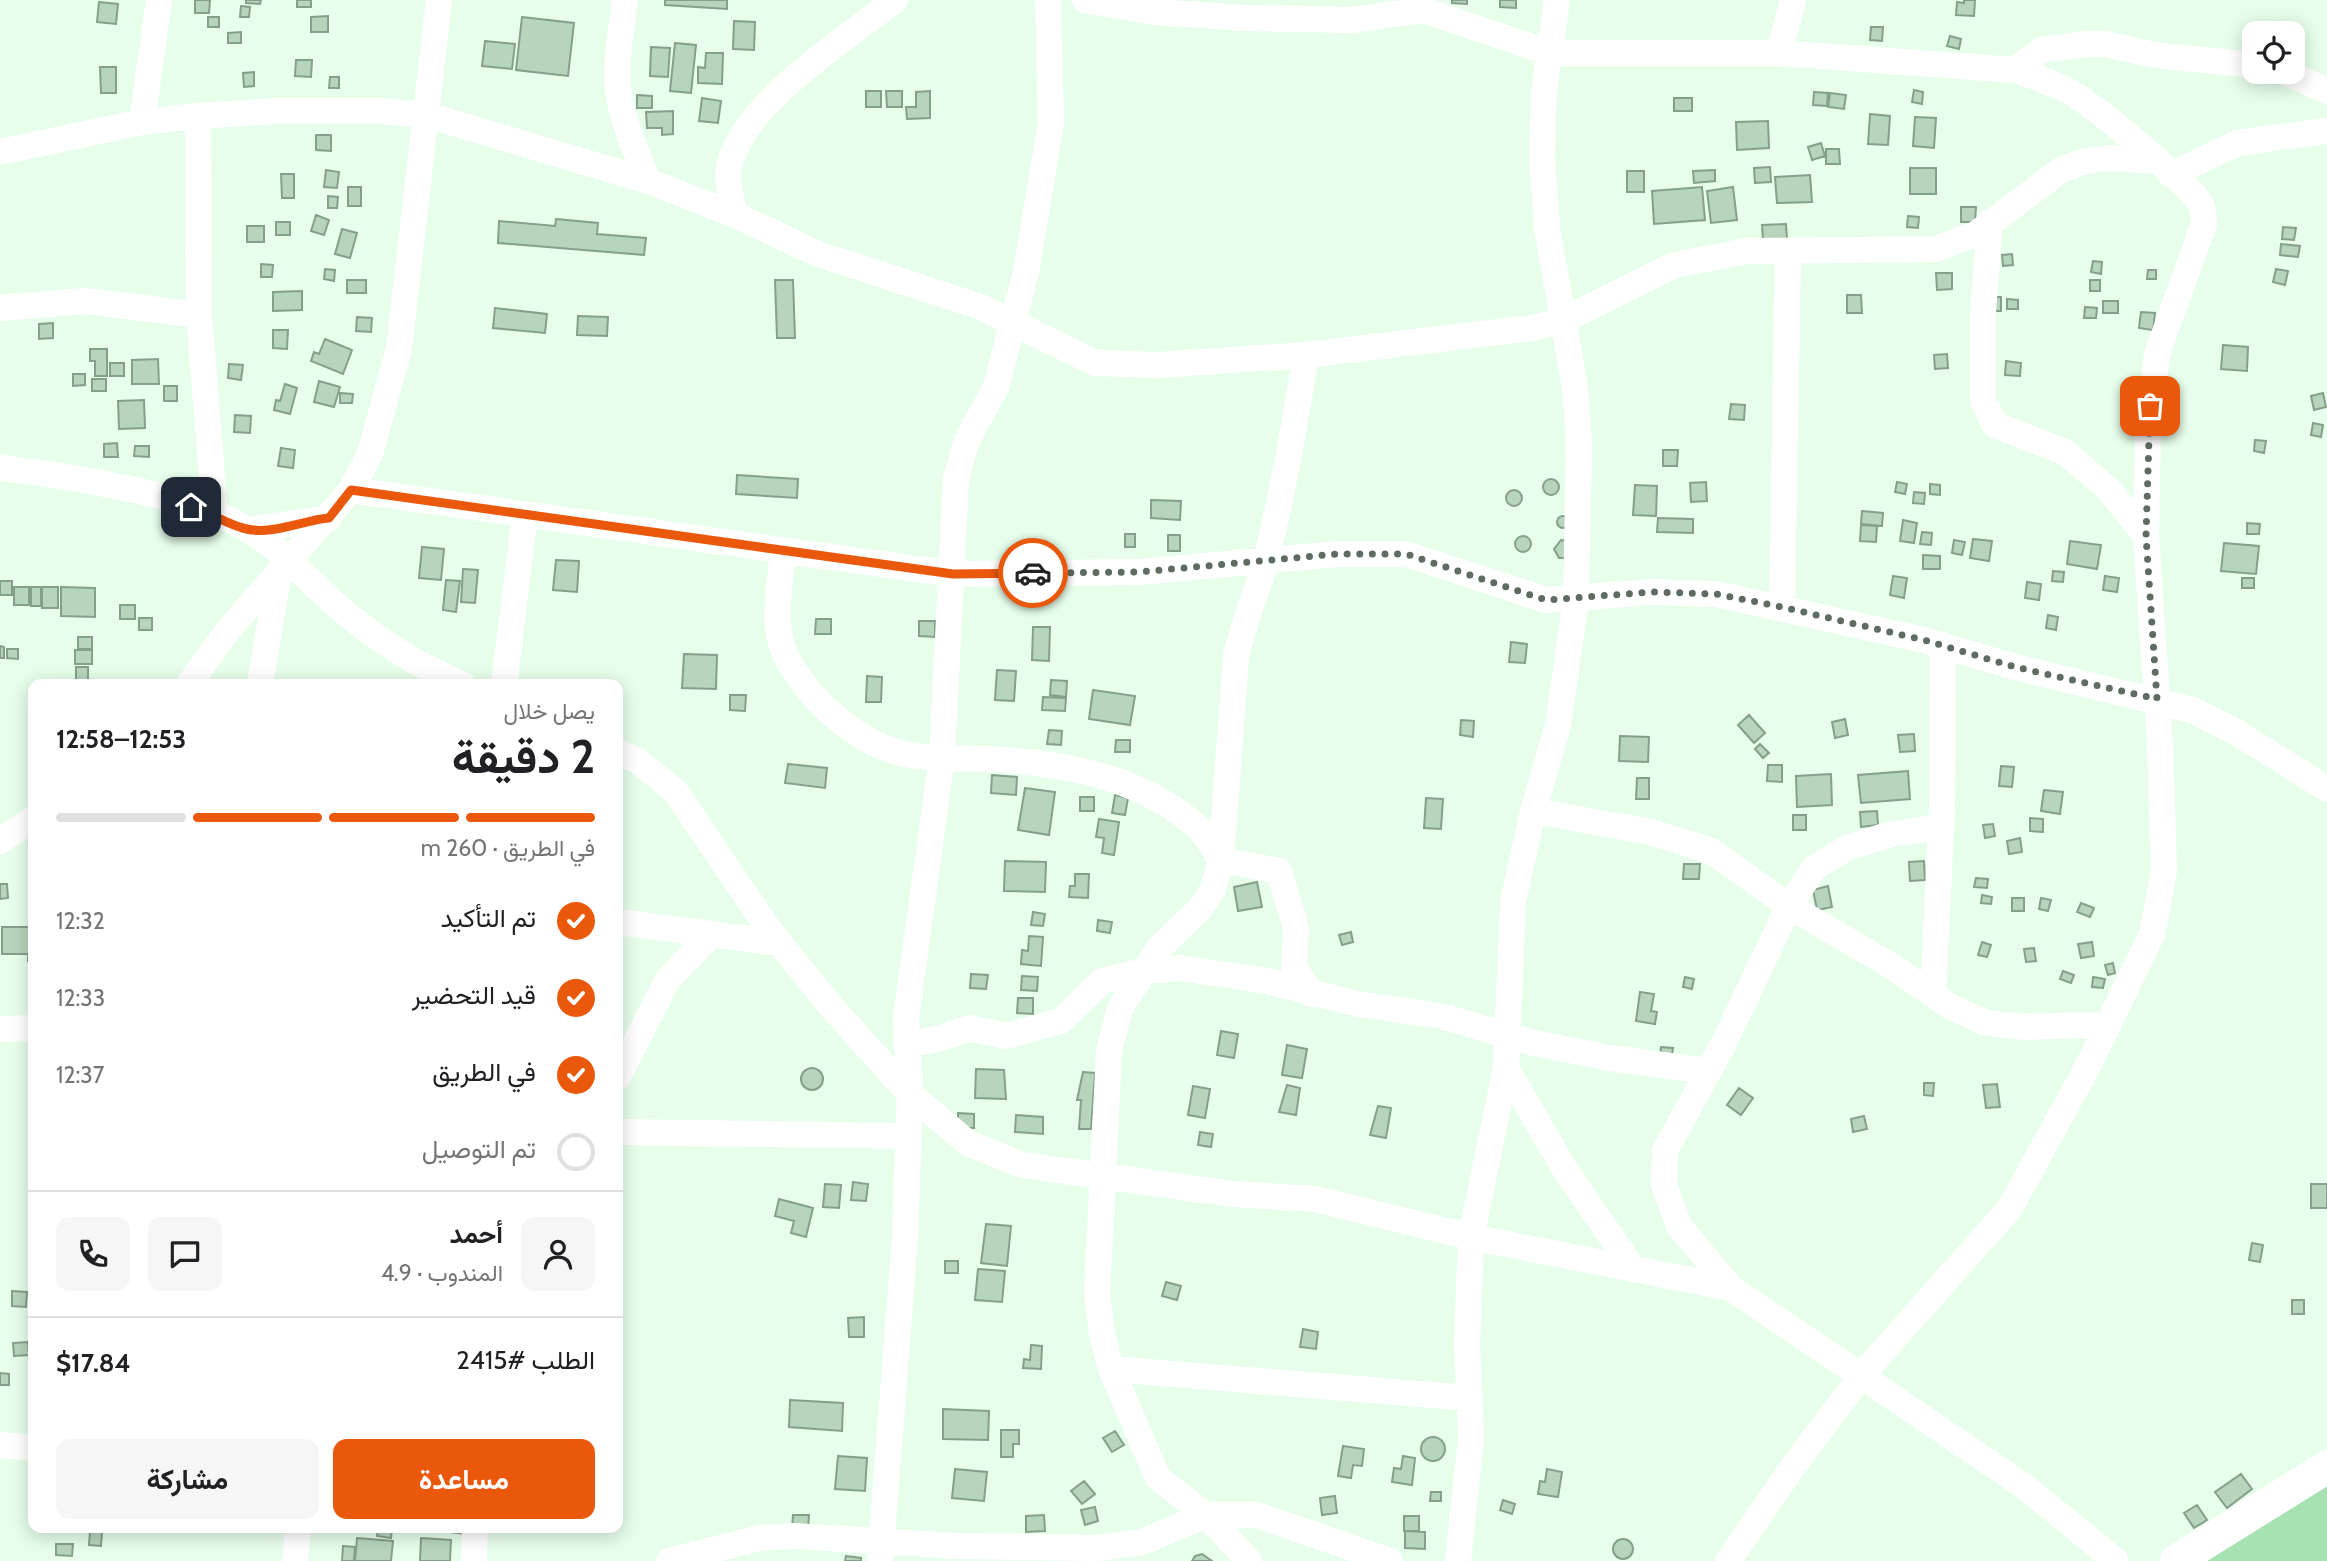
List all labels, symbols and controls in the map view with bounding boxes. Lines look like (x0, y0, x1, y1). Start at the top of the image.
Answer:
map controls (2242, 21, 2305, 84)
button: locate (2242, 21, 2305, 84)
pin (2120, 376, 2180, 436)
icon: bag (2131, 387, 2169, 425)
pin (161, 477, 221, 537)
icon: home (172, 488, 210, 526)
courier (998, 538, 1068, 608)
icon: car (1014, 554, 1052, 592)
text: يصل خلال (503, 697, 595, 725)
text: 12:53–12:58 (56, 723, 186, 755)
text: 2 دقيقة (452, 729, 595, 785)
text: في الطريق · 260 m (421, 834, 595, 862)
text: تم التأكيد (441, 902, 536, 934)
icon: check (557, 902, 595, 940)
text: 12:32 (56, 907, 105, 935)
text: قيد التحضير (412, 979, 536, 1011)
icon: check (557, 979, 595, 1017)
text: 12:33 (56, 984, 105, 1012)
text: في الطريق (432, 1056, 536, 1088)
icon: check (557, 1056, 595, 1094)
text: 12:37 (56, 1061, 104, 1089)
text: تم التوصيل (422, 1133, 536, 1165)
button: phone (56, 1217, 130, 1291)
button: chat (148, 1217, 222, 1291)
button: person (521, 1217, 595, 1291)
text: أحمد (450, 1218, 503, 1250)
text: المندوب · 4.9 (381, 1259, 503, 1287)
text: الطلب #2415 (456, 1344, 595, 1376)
text: $17.84 (56, 1347, 131, 1379)
button: مشاركة (56, 1439, 319, 1519)
button: مساعدة (333, 1439, 595, 1519)

